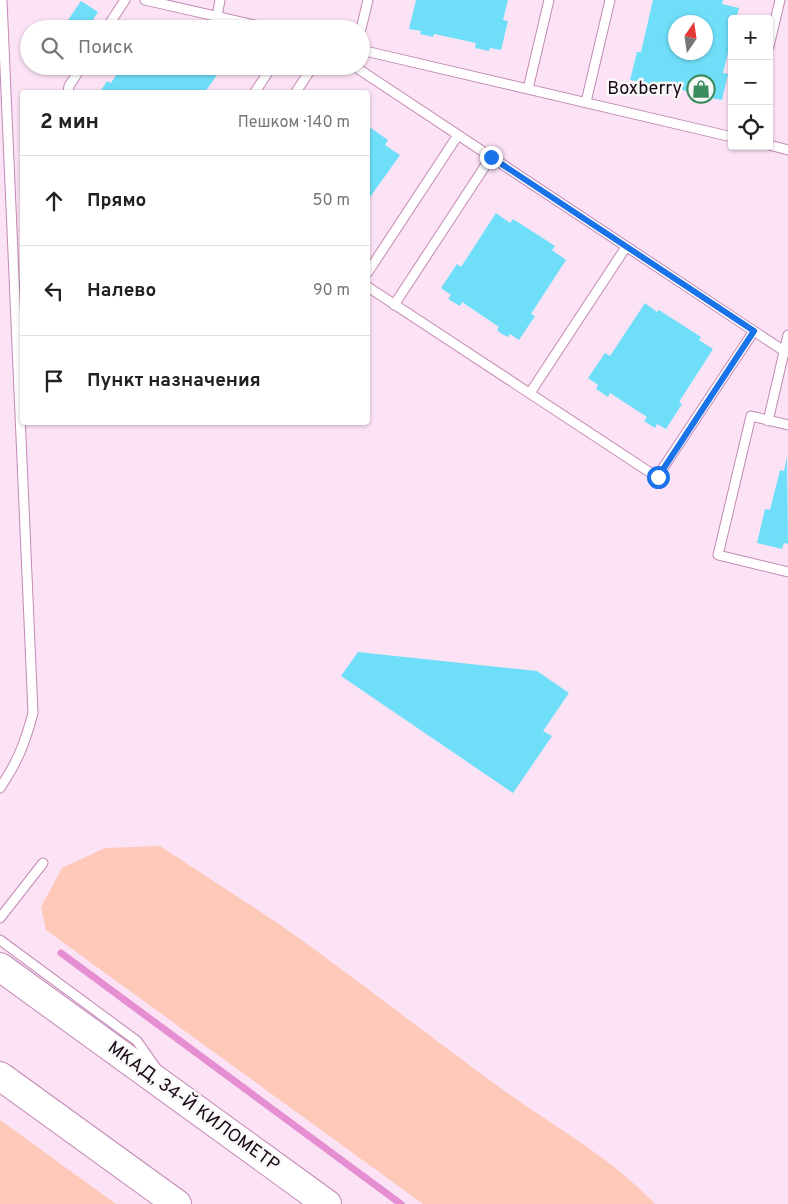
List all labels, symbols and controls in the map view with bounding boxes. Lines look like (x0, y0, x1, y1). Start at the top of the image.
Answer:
north arrow (668, 15, 713, 60)
map controls (728, 15, 773, 150)
button: + (728, 15, 773, 60)
search box (20, 20, 370, 75)
icon: search (38, 34, 66, 62)
text: Поиск (78, 36, 134, 60)
button: − (728, 60, 773, 105)
shop icon: Boxberry (686, 74, 716, 104)
place label: Boxberry (607, 78, 682, 101)
button: locate (728, 105, 773, 150)
text: 2 мин (40, 109, 99, 136)
text: Пешком · 140 m (238, 113, 350, 133)
route end (480, 146, 503, 169)
icon: ahead (40, 187, 68, 215)
text: Прямо (87, 189, 146, 213)
text: 50 m (313, 191, 350, 211)
icon: left (40, 277, 68, 305)
text: Налево (87, 279, 156, 303)
text: 90 m (313, 281, 350, 301)
icon: arrive (40, 367, 68, 395)
text: Пункт назначения (87, 369, 261, 393)
route start (647, 466, 670, 489)
street label: МКАД, 34-Й КИЛОМЕТР (103, 1035, 285, 1177)

